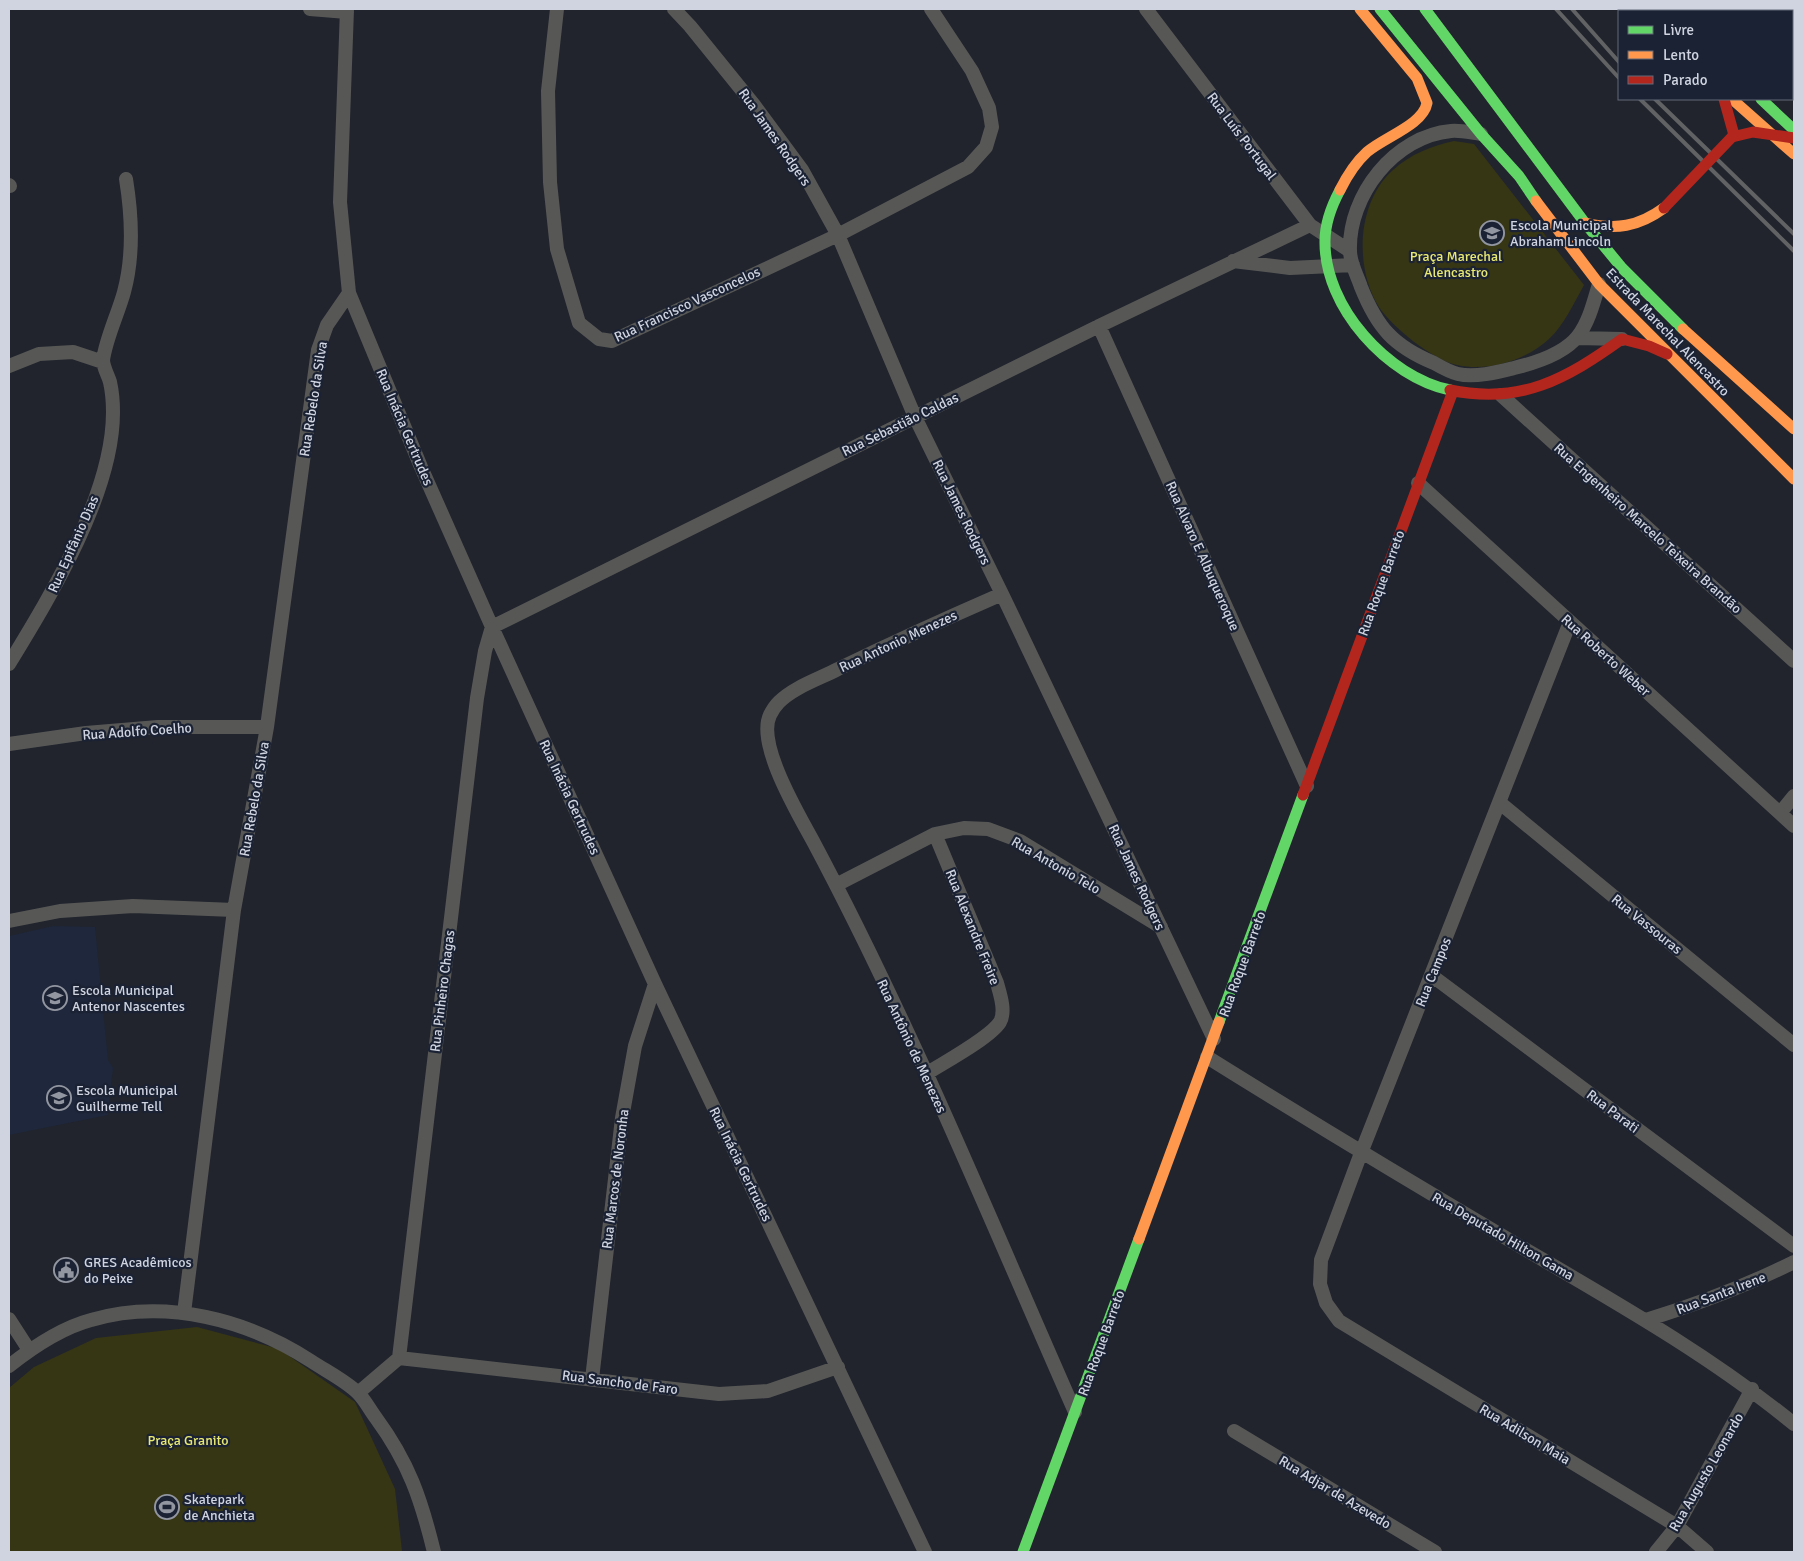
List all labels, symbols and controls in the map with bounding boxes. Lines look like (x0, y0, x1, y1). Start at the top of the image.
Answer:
legend (1618, 10, 1793, 100)
text: Livre (1663, 21, 1694, 39)
text: Lento (1663, 46, 1699, 64)
text: Parado (1663, 71, 1708, 89)
street label: Rua James Rodgers (735, 85, 815, 189)
street label: Rua Luís Portugal (1203, 89, 1280, 183)
place label: Escola Municipal Abraham Lincoln (1510, 217, 1612, 250)
school or university icon: Escola Municipal Abraham Lincoln (1479, 220, 1505, 246)
park label: Praça Marechal Alencastro (1410, 248, 1502, 281)
street label: Rua Francisco Vasconcelos (611, 263, 763, 346)
street label: Estrada Marechal Alencastro (1602, 265, 1733, 400)
street label: Rua Rebelo da Silva (296, 340, 331, 458)
street label: Rua Inácia Gertrudes (372, 366, 437, 488)
street label: Rua Sebastião Caldas (839, 389, 961, 460)
street label: Rua Engenheiro Marcelo Teixeira Brandão (1550, 439, 1745, 617)
street label: Rua James Rodgers (929, 457, 994, 568)
street label: Rua Alvaro E Albuqueroque (1162, 479, 1243, 634)
street label: Rua Epifânio Dias (44, 493, 103, 595)
street label: Rua Roque Barreto (1354, 528, 1408, 638)
street label: Rua Antonio Menezes (837, 607, 960, 676)
street label: Rua Roberto Weber (1558, 611, 1654, 700)
street label: Rua Adolfo Coelho (82, 719, 192, 744)
street label: Rua Inácia Gertrudes (535, 737, 604, 858)
street label: Rua Rebelo da Silva (236, 740, 273, 858)
street label: Rua James Rodgers (1105, 822, 1169, 933)
street label: Rua Antonio Telo (1008, 833, 1103, 898)
street label: Rua Alexandre Freire (942, 867, 1004, 988)
street label: Rua Vassouras (1608, 891, 1685, 958)
street label: Rua Roque Barreto (1215, 909, 1269, 1019)
street label: Rua Pinheiro Chagas (427, 929, 458, 1053)
street label: Rua Campos (1412, 935, 1455, 1009)
street label: Rua Antônio de Menezes (873, 977, 950, 1116)
place label: Escola Municipal Antenor Nascentes (72, 982, 185, 1015)
school or university icon: Escola Municipal Antenor Nascentes (42, 985, 68, 1011)
place label: Escola Municipal Guilherme Tell (76, 1082, 178, 1115)
school or university icon: Escola Municipal Guilherme Tell (46, 1085, 72, 1111)
street label: Rua Parati (1583, 1086, 1642, 1137)
street label: Rua Inácia Gertrudes (705, 1104, 776, 1224)
street label: Rua Marcos de Noronha (598, 1108, 633, 1250)
street label: Rua Deputado Hilton Gama (1429, 1189, 1577, 1284)
place label: GRES Acadêmicos do Peixe (84, 1254, 192, 1287)
public building icon: GRES Acadêmicos do Peixe (53, 1257, 79, 1283)
street label: Rua Santa Irene (1674, 1269, 1768, 1318)
street label: Rua Roque Barreto (1074, 1288, 1128, 1398)
street label: Rua Sancho de Faro (561, 1367, 679, 1398)
street label: Rua Adilson Maia (1476, 1401, 1573, 1468)
street label: Rua Augusto Leonardo (1666, 1410, 1747, 1535)
park label: Praça Granito (147, 1432, 229, 1449)
street label: Rua Adjar de Azevedo (1276, 1452, 1394, 1533)
place label: Skatepark de Anchieta (184, 1491, 255, 1524)
sports icon: Skatepark de Anchieta (154, 1494, 180, 1520)

